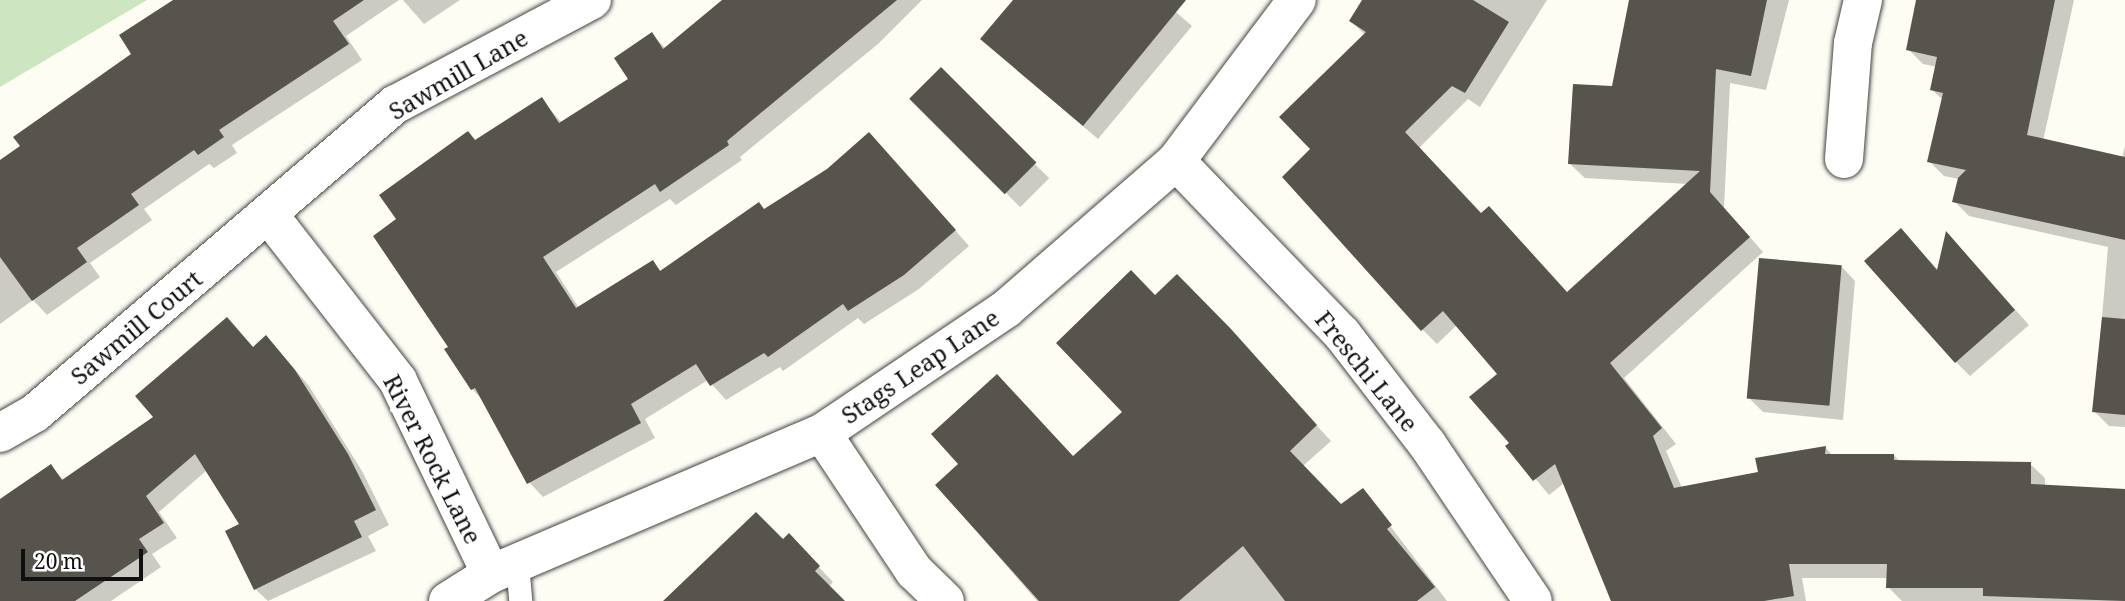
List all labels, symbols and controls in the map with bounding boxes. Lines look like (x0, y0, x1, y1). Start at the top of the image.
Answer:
street label: Sawmill Lane (383, 23, 533, 125)
street label: Sawmill Court (65, 264, 207, 390)
street label: Stags Leap Lane (836, 303, 1004, 429)
street label: Freschi Lane (1310, 305, 1424, 437)
street label: River Rock Lane (378, 370, 488, 548)
scale bar (24, 534, 147, 578)
text: 20 m (34, 547, 83, 575)

